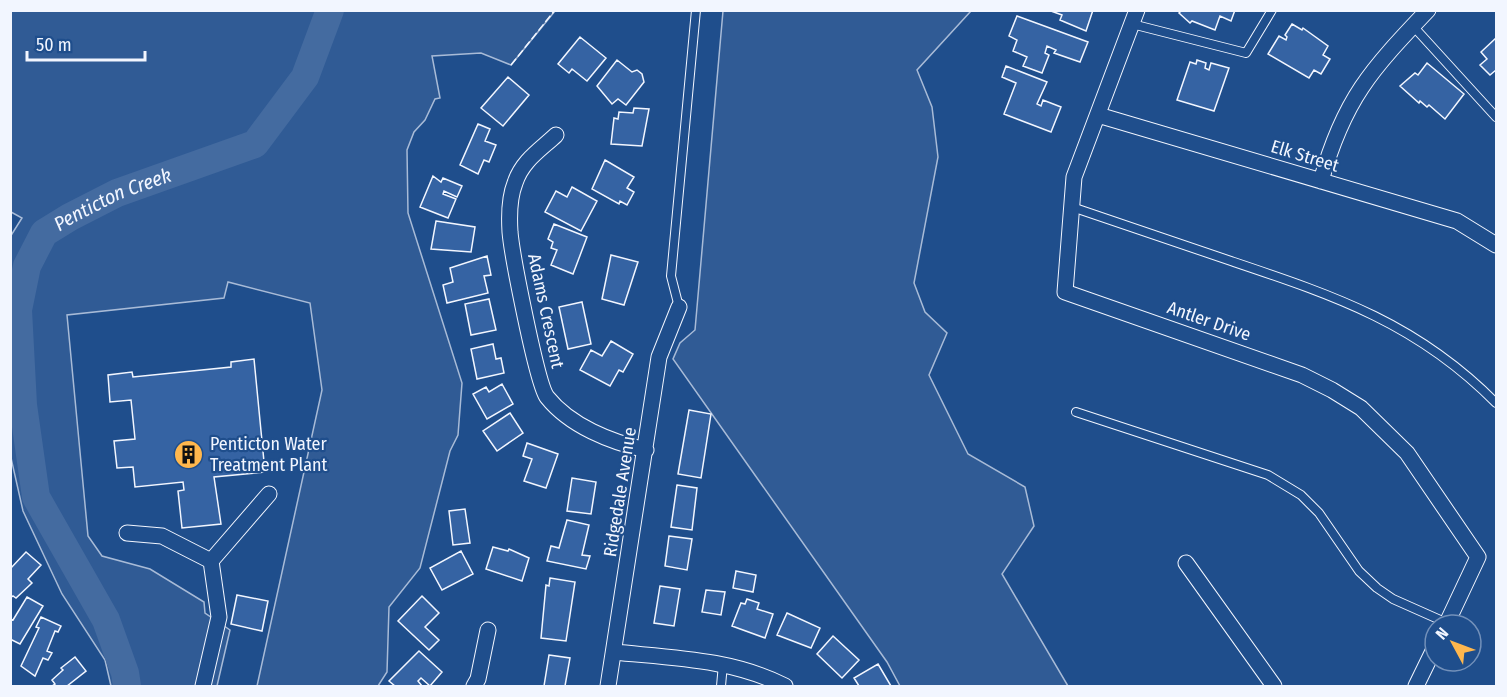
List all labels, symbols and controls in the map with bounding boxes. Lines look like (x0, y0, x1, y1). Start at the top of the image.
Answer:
scale bar (27, 24, 146, 62)
text: 50 m (36, 34, 72, 56)
street label: Elk Street (1268, 135, 1342, 177)
water label: Penticton Creek (49, 163, 175, 236)
street label: Adams Crescent (523, 252, 569, 370)
street label: Antler Drive (1164, 296, 1254, 346)
street label: Ridgedale Avenue (599, 425, 641, 559)
place label: Penticton Water Treatment Plant (210, 433, 328, 476)
building icon: Penticton Water Treatment Plant (173, 438, 205, 470)
north arrow (1423, 613, 1483, 673)
text: N (1432, 624, 1452, 643)

